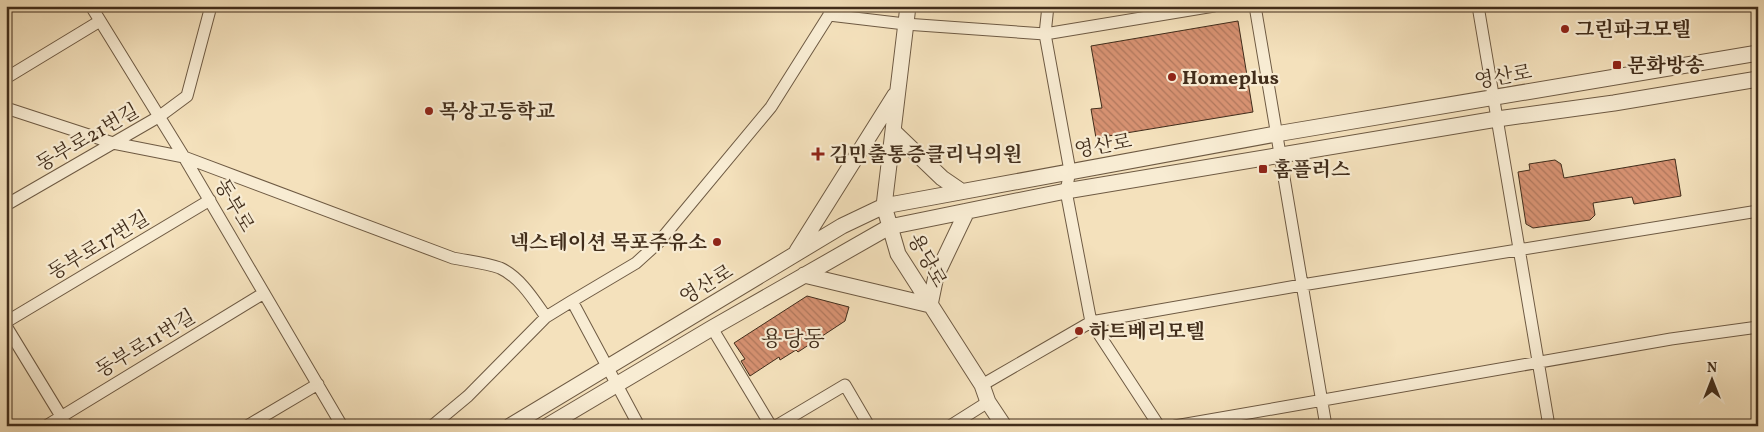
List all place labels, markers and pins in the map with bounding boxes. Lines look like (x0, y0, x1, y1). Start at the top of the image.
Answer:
place label: 그린파크모텔 (1575, 17, 1691, 45)
marker: 그린파크모텔 (1559, 23, 1571, 35)
place label: 문화방송 (1627, 53, 1704, 81)
marker: 문화방송 (1611, 59, 1623, 71)
place label: Homeplus (1182, 65, 1279, 93)
marker: Homeplus (1166, 71, 1178, 83)
place label: 목상고등학교 (439, 99, 556, 127)
marker: 목상고등학교 (423, 105, 435, 117)
place label: 김민출통증클리닉의원 (829, 142, 1022, 170)
marker: 김민출통증클리닉의원 (811, 147, 825, 161)
place label: 홈플러스 (1273, 157, 1350, 185)
marker: 홈플러스 (1257, 163, 1269, 175)
place label: 넥스테이션 목포주유소 (510, 230, 707, 258)
marker: 넥스테이션 목포주유소 (711, 236, 723, 248)
place label: 하트베리모텔 (1089, 319, 1205, 347)
marker: 하트베리모텔 (1073, 325, 1085, 337)

